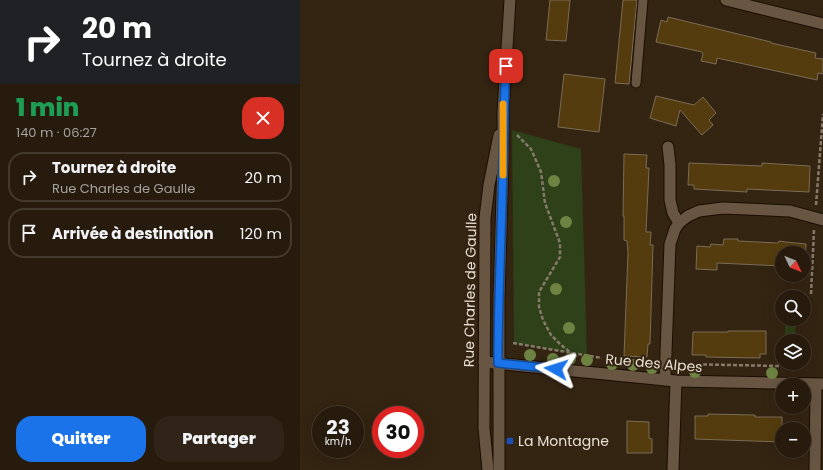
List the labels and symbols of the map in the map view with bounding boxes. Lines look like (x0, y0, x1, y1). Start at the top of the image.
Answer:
pin (489, 49, 523, 83)
street label: Rue Charles de Gaulle (459, 212, 481, 367)
north arrow (775, 246, 811, 282)
position arrow (535, 348, 577, 390)
street label: Rue des Alpes (605, 349, 703, 377)
speed limit sign: 30 (372, 406, 424, 458)
place label: La Montagne (518, 431, 609, 451)
marker: La Montagne (505, 436, 515, 446)

